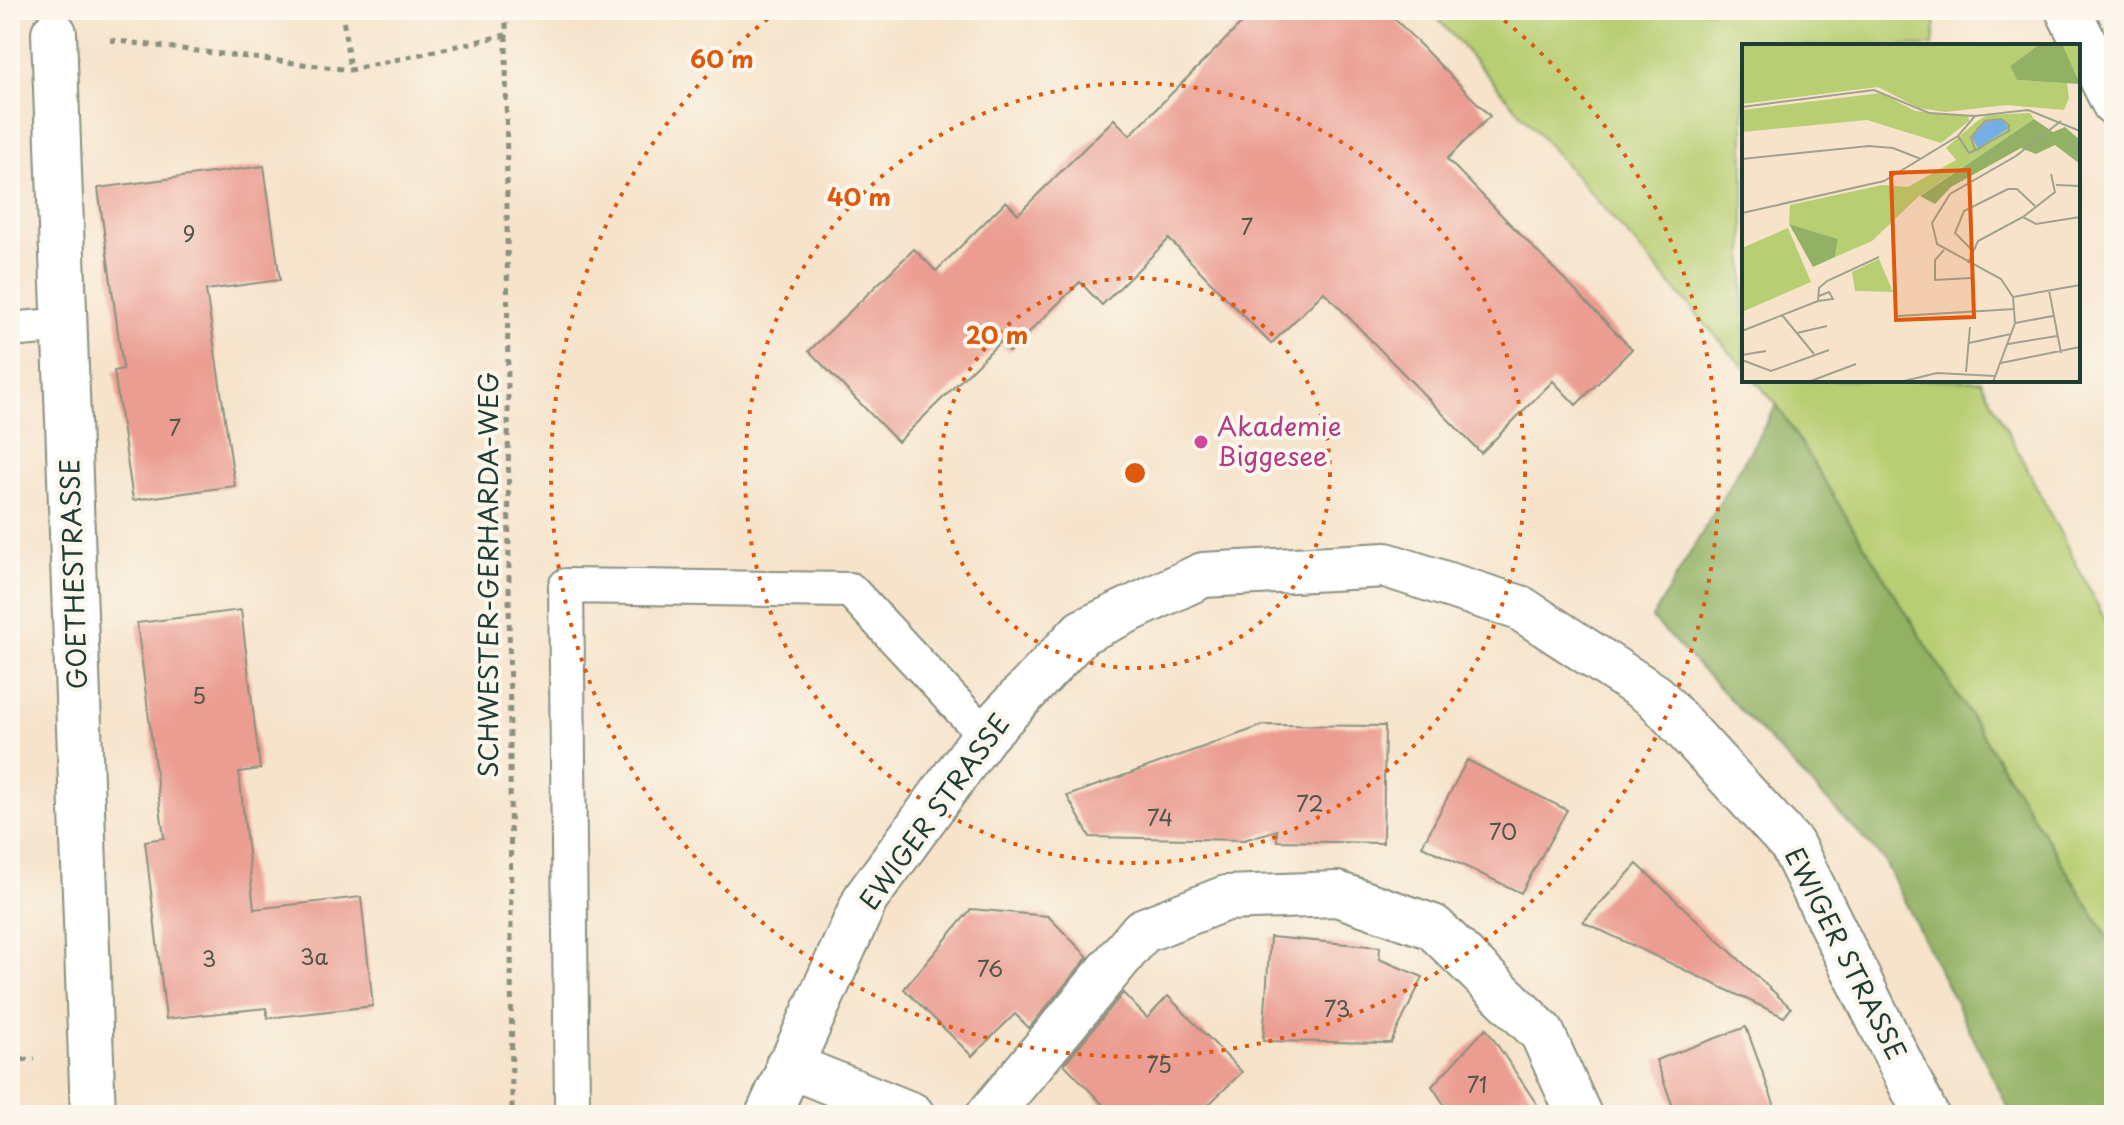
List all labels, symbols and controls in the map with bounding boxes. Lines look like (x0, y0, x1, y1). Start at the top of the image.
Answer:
text: 60 m (690, 40, 754, 76)
inset map (1742, 44, 2080, 382)
text: 40 m (827, 178, 891, 214)
house number: 7 (1241, 209, 1253, 242)
house number: 9 (183, 216, 195, 249)
text: 20 m (966, 316, 1028, 352)
street label: SCHWESTER-GERHARDA-WEG (468, 372, 507, 778)
place label: Akademie Biggesee (1217, 406, 1342, 475)
house number: 7 (169, 410, 181, 443)
marker: Akademie Biggesee (1192, 433, 1210, 451)
street label: GOETHESTRASSE (49, 458, 96, 690)
centre of rings (1121, 459, 1149, 487)
house number: 5 (192, 678, 206, 711)
street label: EWIGER STRASSE (849, 705, 1018, 917)
house number: 72 (1296, 786, 1324, 819)
house number: 74 (1147, 800, 1173, 833)
house number: 70 (1489, 814, 1517, 847)
street label: EWIGER STRASSE (1776, 840, 1917, 1066)
house number: 3a (300, 939, 328, 972)
house number: 3 (202, 941, 216, 974)
house number: 76 (977, 951, 1003, 984)
house number: 73 (1324, 991, 1350, 1024)
house number: 75 (1146, 1047, 1172, 1080)
house number: 71 (1467, 1067, 1487, 1100)

